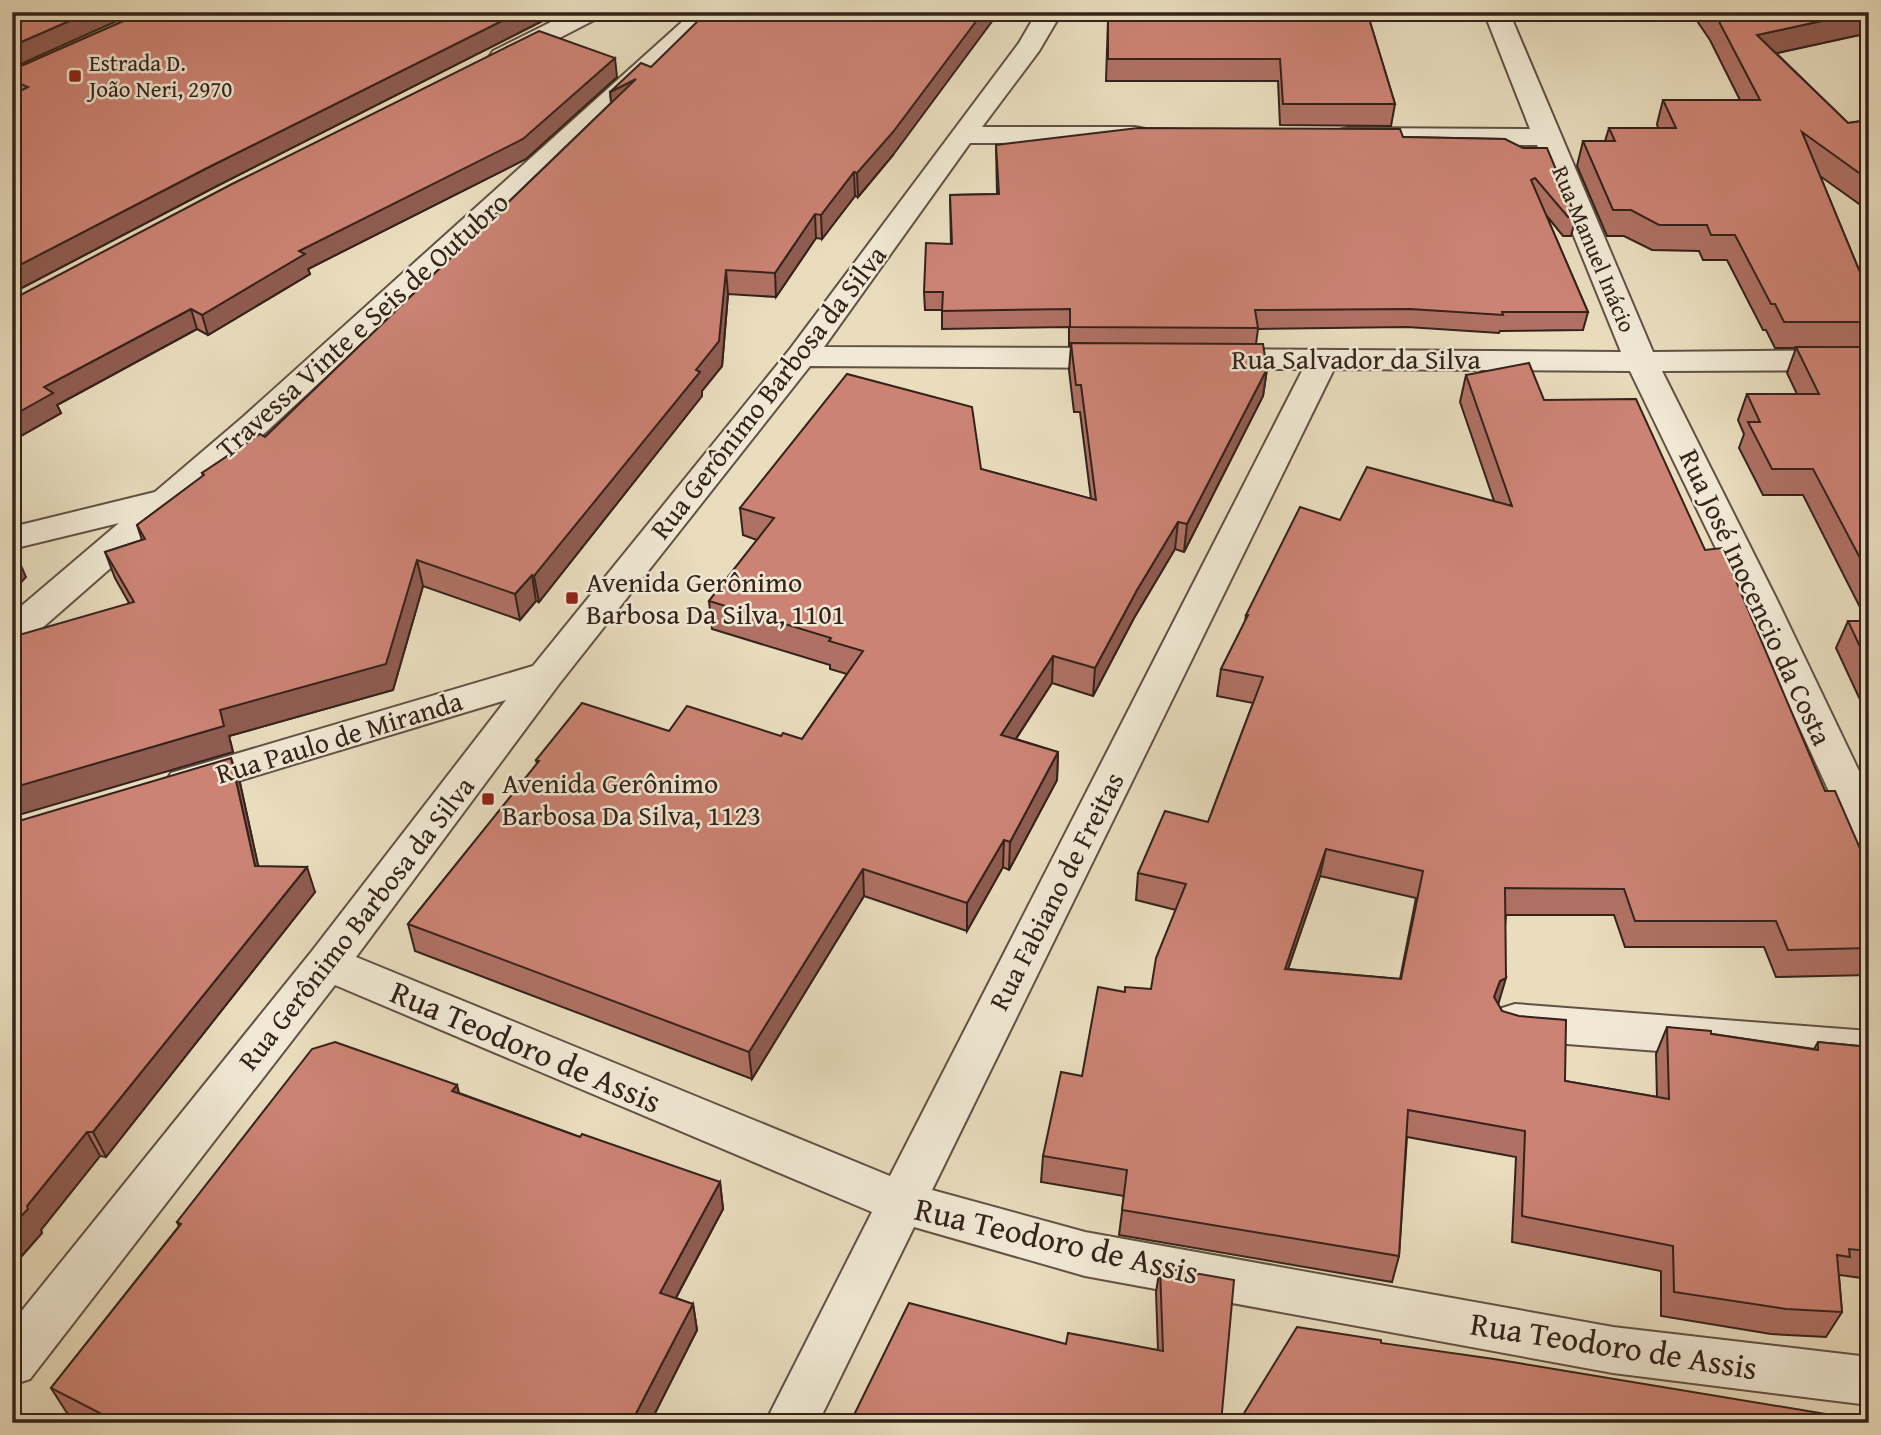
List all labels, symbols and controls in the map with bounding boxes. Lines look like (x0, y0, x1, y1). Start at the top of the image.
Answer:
place label: Estrada D. João Neri, 2970 (86, 46, 232, 105)
marker: Estrada D. João Neri, 2970 (67, 68, 83, 84)
street label: Rua Manuel Inácio (1544, 160, 1644, 337)
street label: Travessa Vinte e Seis de Outubro (206, 182, 517, 468)
street label: Rua Gerônimo Barbosa da Silva (640, 235, 896, 547)
street label: Rua Salvador da Silva (1231, 338, 1481, 379)
street label: Rua José Inocencio da Costa (1670, 442, 1844, 752)
place label: Avenida Gerônimo Barbosa Da Silva, 1101 (586, 561, 845, 634)
marker: Avenida Gerônimo Barbosa Da Silva, 1101 (564, 590, 580, 606)
street label: Rua Paulo de Miranda (211, 679, 468, 794)
place label: Avenida Gerônimo Barbosa Da Silva, 1123 (502, 762, 761, 835)
street label: Rua Fabiano de Freitas (978, 765, 1133, 1017)
street label: Rua Gerônimo Barbosa da Silva (228, 766, 484, 1078)
marker: Avenida Gerônimo Barbosa Da Silva, 1123 (480, 791, 496, 807)
street label: Rua Teodoro de Assis (383, 967, 669, 1125)
street label: Rua Teodoro de Assis (910, 1184, 1204, 1296)
street label: Rua Teodoro de Assis (1467, 1299, 1761, 1391)

